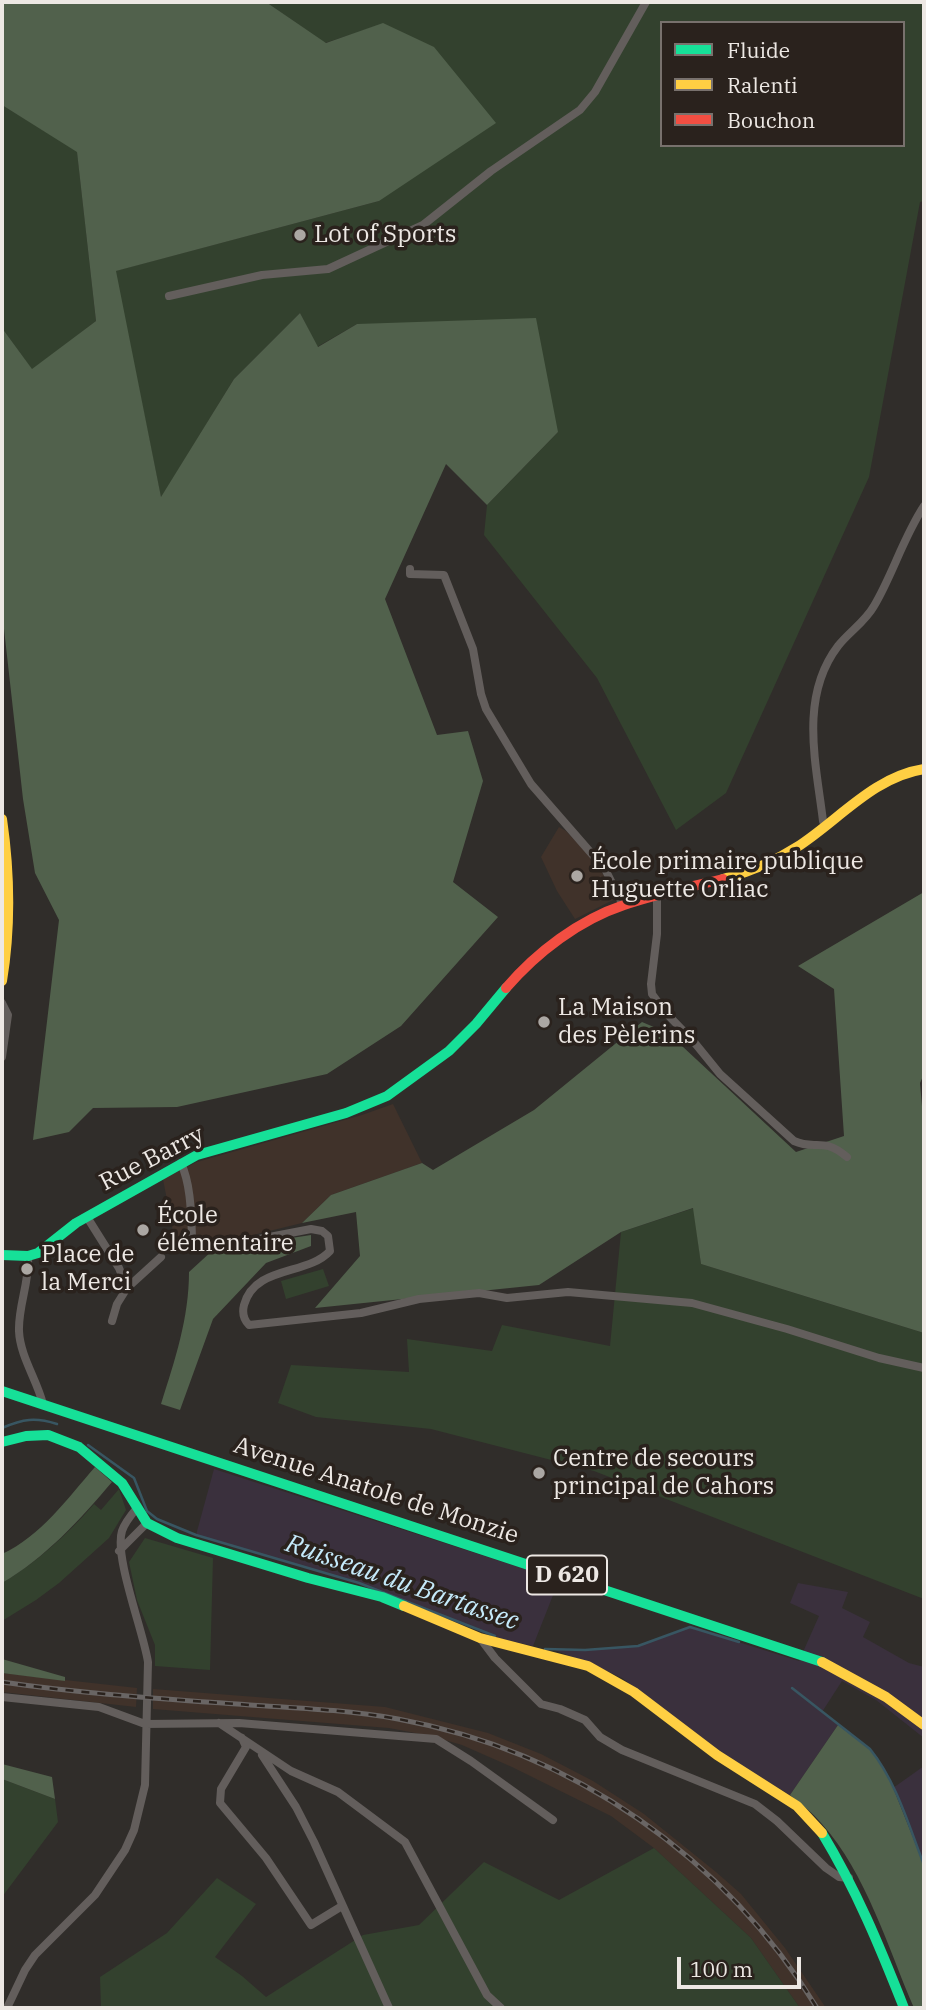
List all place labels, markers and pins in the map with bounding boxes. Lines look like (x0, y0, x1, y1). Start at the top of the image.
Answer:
place label: Lot of Sports (314, 221, 457, 249)
marker: Lot of Sports (292, 227, 308, 243)
place label: École primaire publique Huguette Orliac (591, 848, 864, 904)
marker: École primaire publique Huguette Orliac (569, 868, 585, 884)
place label: La Maison des Pèlerins (558, 994, 695, 1050)
marker: La Maison des Pèlerins (536, 1014, 552, 1030)
place label: École élémentaire (157, 1202, 294, 1258)
marker: École élémentaire (135, 1222, 151, 1238)
place label: Place de la Merci (41, 1241, 134, 1297)
marker: Place de la Merci (19, 1261, 35, 1277)
place label: Centre de secours principal de Cahors (553, 1445, 774, 1501)
marker: Centre de secours principal de Cahors (531, 1465, 547, 1481)

